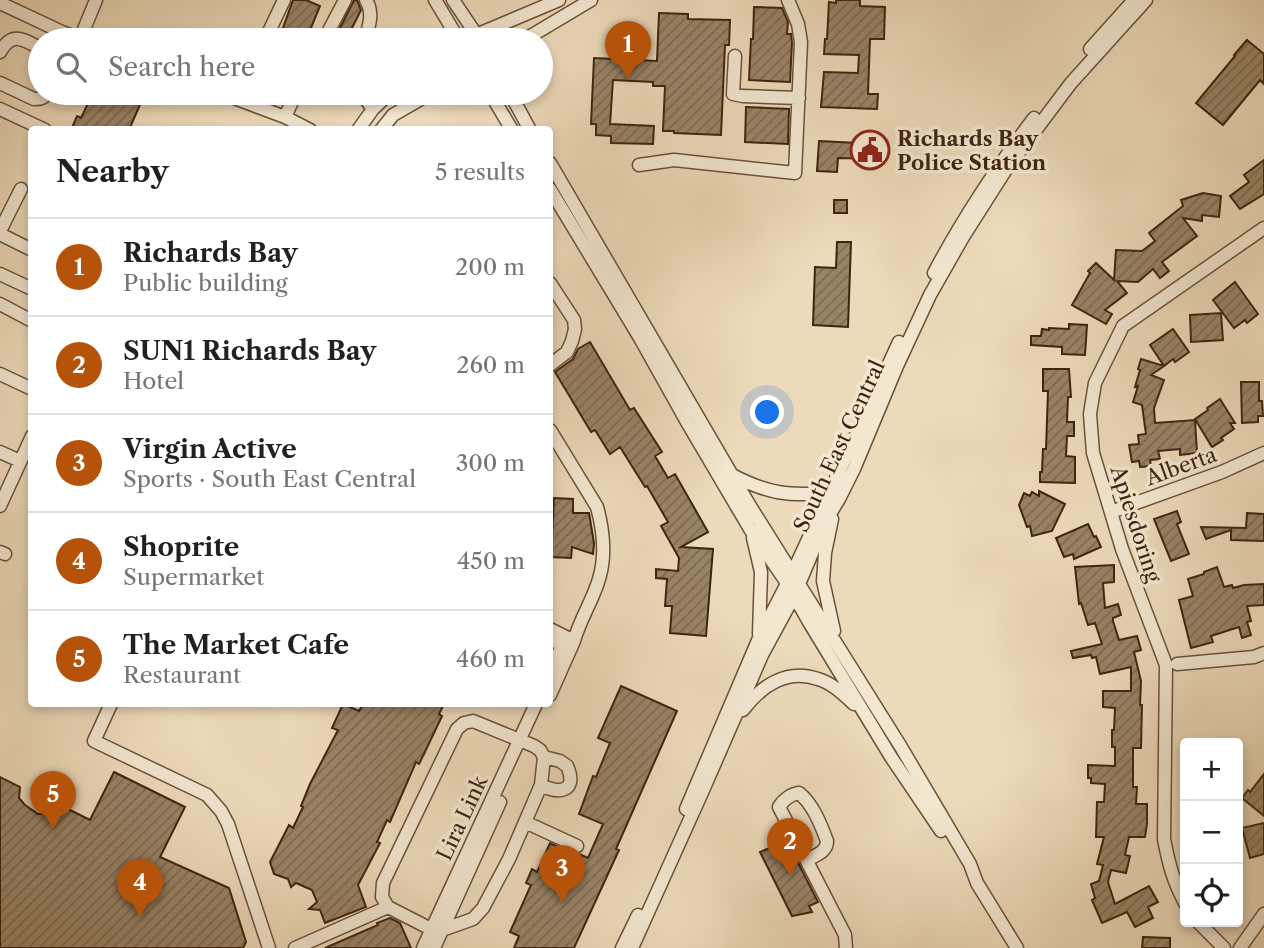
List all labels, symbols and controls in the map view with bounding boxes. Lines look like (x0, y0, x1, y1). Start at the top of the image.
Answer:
pin: 1 (605, 21, 651, 79)
search box (28, 28, 553, 105)
icon: search (52, 48, 90, 86)
text: Search here (108, 51, 255, 83)
place label: Richards Bay Police Station (897, 126, 1047, 175)
public building icon: Richards Bay Police Station (849, 129, 891, 171)
text: Nearby (56, 153, 169, 190)
text: 5 results (435, 158, 525, 186)
text: Richards Bay (123, 237, 298, 269)
text: 1 (74, 253, 84, 281)
text: 200 m (455, 253, 525, 281)
text: Public building (123, 269, 288, 297)
text: SUN1 Richards Bay (123, 335, 376, 367)
text: 2 (72, 351, 86, 379)
text: 260 m (456, 351, 525, 379)
street label: South East Central (788, 356, 890, 536)
text: Hotel (123, 367, 184, 395)
your location (750, 395, 784, 429)
text: Virgin Active (123, 433, 297, 465)
street label: Alberta (1141, 441, 1221, 491)
text: 3 (73, 449, 86, 477)
text: 300 m (456, 449, 525, 477)
street label: Apiesdoring (1105, 462, 1167, 586)
text: Sports · South East Central (123, 465, 416, 493)
text: Shoprite (123, 531, 239, 563)
text: 4 (72, 547, 86, 575)
text: 450 m (457, 547, 525, 575)
text: Supermarket (123, 563, 264, 591)
text: The Market Cafe (123, 629, 349, 661)
text: 5 (73, 645, 85, 673)
text: 460 m (456, 645, 525, 673)
text: Restaurant (123, 661, 241, 689)
map controls (1180, 738, 1243, 927)
button: + (1180, 738, 1243, 801)
pin: 5 (30, 771, 76, 829)
street label: Lira Link (431, 771, 493, 864)
button: − (1180, 801, 1243, 864)
pin: 2 (767, 818, 813, 876)
pin: 3 (539, 845, 585, 903)
pin: 4 (117, 859, 163, 917)
button: locate (1180, 864, 1243, 927)

